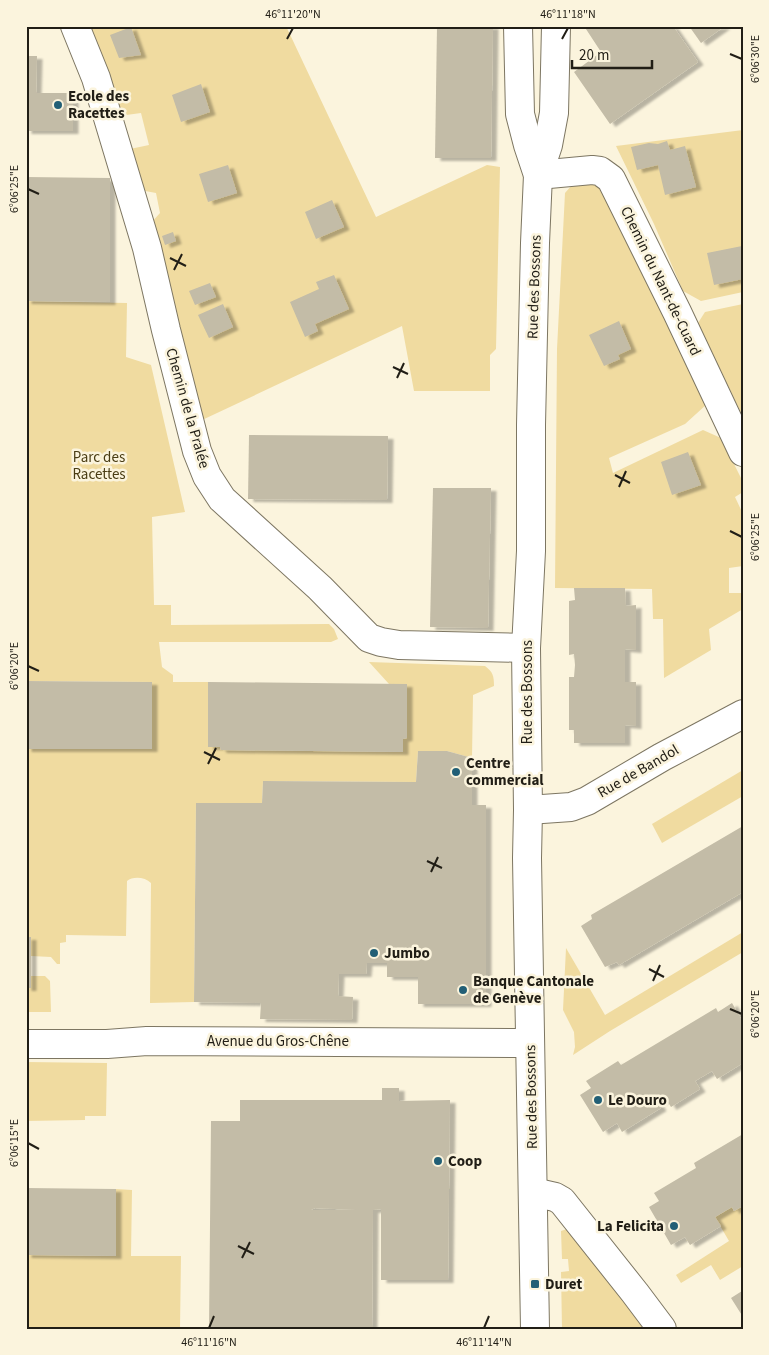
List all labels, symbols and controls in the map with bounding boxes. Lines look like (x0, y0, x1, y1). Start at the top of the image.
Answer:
text: 46°11'20"N (265, 6, 321, 23)
text: 46°11'18"N (540, 6, 596, 23)
text: 6°06'30"E (747, 35, 764, 83)
scale bar (572, 38, 652, 70)
text: 20 m (579, 45, 609, 66)
place label: Ecole des Racettes (68, 86, 129, 124)
marker: Ecole des Racettes (52, 99, 64, 111)
text: 6°06'25"E (6, 165, 23, 213)
street label: Chemin du Nant-de-Cuard (615, 203, 706, 359)
street label: Rue des Bossons (522, 235, 547, 340)
street label: Chemin de la Pralée (160, 346, 215, 471)
park label: Parc des Racettes (72, 447, 126, 485)
text: 6°06'25"E (747, 513, 764, 561)
street label: Rue des Bossons (517, 640, 538, 744)
text: 6°06'20"E (6, 642, 23, 690)
street label: Rue de Bandol (594, 740, 683, 803)
place label: Centre commercial (466, 753, 544, 791)
marker: Centre commercial (450, 766, 462, 778)
place label: Jumbo (384, 943, 430, 964)
marker: Jumbo (368, 947, 380, 959)
place label: Banque Cantonale de Genève (473, 971, 594, 1009)
marker: Banque Cantonale de Genève (457, 984, 469, 996)
text: 6°06'20"E (747, 990, 764, 1038)
street label: Avenue du Gros-Chêne (207, 1031, 349, 1052)
street label: Rue des Bossons (520, 1045, 543, 1149)
place label: Le Douro (608, 1090, 667, 1111)
marker: Le Douro (592, 1094, 604, 1106)
text: 6°06'15"E (6, 1119, 23, 1167)
place label: Coop (448, 1151, 482, 1172)
marker: Coop (432, 1155, 444, 1167)
place label: La Felicita (597, 1216, 664, 1237)
marker: La Felicita (668, 1220, 680, 1232)
place label: Duret (545, 1274, 582, 1295)
marker: Duret (529, 1278, 541, 1290)
text: 46°11'16"N (181, 1334, 237, 1351)
text: 46°11'14"N (456, 1334, 512, 1351)

